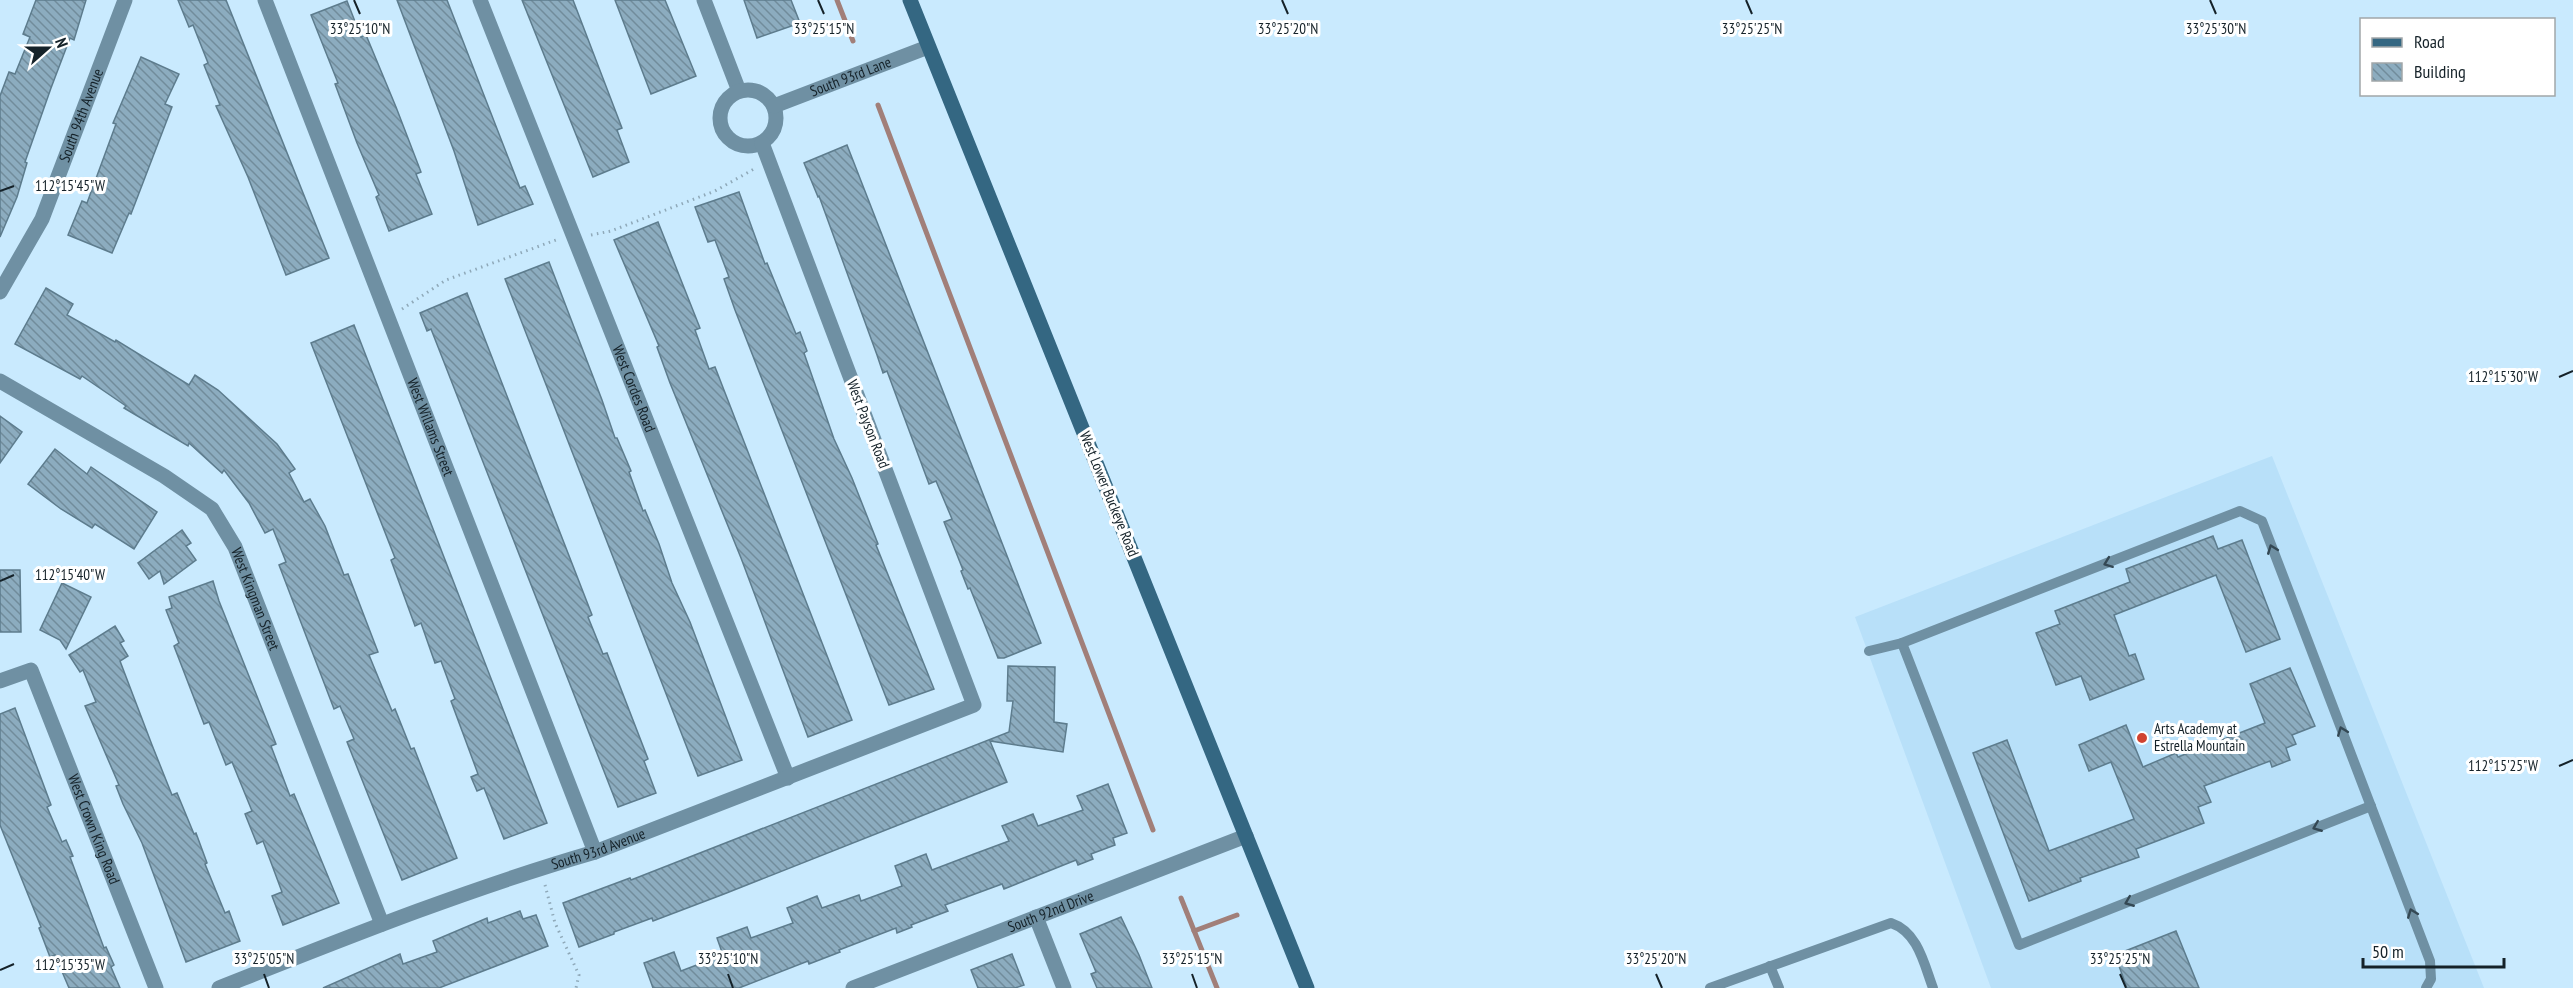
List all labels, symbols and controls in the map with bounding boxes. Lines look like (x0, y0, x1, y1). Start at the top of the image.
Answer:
north arrow (18, 18, 78, 78)
legend (2360, 18, 2555, 96)
text: 33°25'10"N (330, 19, 390, 38)
text: 33°25'15"N (794, 19, 854, 38)
text: 33°25'20"N (1258, 19, 1318, 38)
text: 33°25'25"N (1722, 19, 1782, 38)
text: 33°25'30"N (2186, 19, 2246, 38)
text: Road (2414, 30, 2445, 53)
text: N (51, 35, 73, 50)
street label: South 93rd Lane (807, 52, 894, 100)
text: Building (2414, 60, 2466, 83)
street label: South 94th Avenue (54, 66, 107, 165)
text: 112°15'45"W (35, 176, 105, 195)
street label: West Cordes Road (609, 342, 660, 435)
text: 112°15'30"W (2468, 367, 2538, 386)
street label: West Willams Street (403, 375, 458, 479)
street label: West Payson Road (843, 377, 894, 471)
street label: West Lower Buckeye Road (1076, 428, 1143, 559)
one-way arrow (2267, 544, 2280, 555)
street label: West Kingman Street (227, 545, 284, 653)
one-way arrow (2104, 556, 2115, 568)
text: 112°15'40"W (35, 565, 105, 584)
place label: Arts Academy at Estrella Mountain (2154, 719, 2245, 755)
one-way arrow (2337, 726, 2350, 737)
marker: Arts Academy at Estrella Mountain (2135, 731, 2149, 745)
text: 112°15'25"W (2468, 756, 2538, 775)
street label: West Crown King Road (64, 771, 124, 887)
one-way arrow (2312, 820, 2323, 832)
street label: South 93rd Avenue (549, 823, 648, 874)
street label: South 92nd Drive (1005, 886, 1096, 936)
one-way arrow (2125, 895, 2136, 907)
one-way arrow (2407, 908, 2419, 919)
scale bar (2363, 931, 2504, 969)
text: 50 m (2372, 940, 2404, 963)
text: 33°25'05"N (234, 949, 294, 968)
text: 33°25'10"N (698, 949, 758, 968)
text: 33°25'15"N (1162, 949, 1222, 968)
text: 33°25'20"N (1626, 949, 1686, 968)
text: 33°25'25"N (2090, 949, 2150, 968)
text: 112°15'35"W (35, 955, 105, 974)

